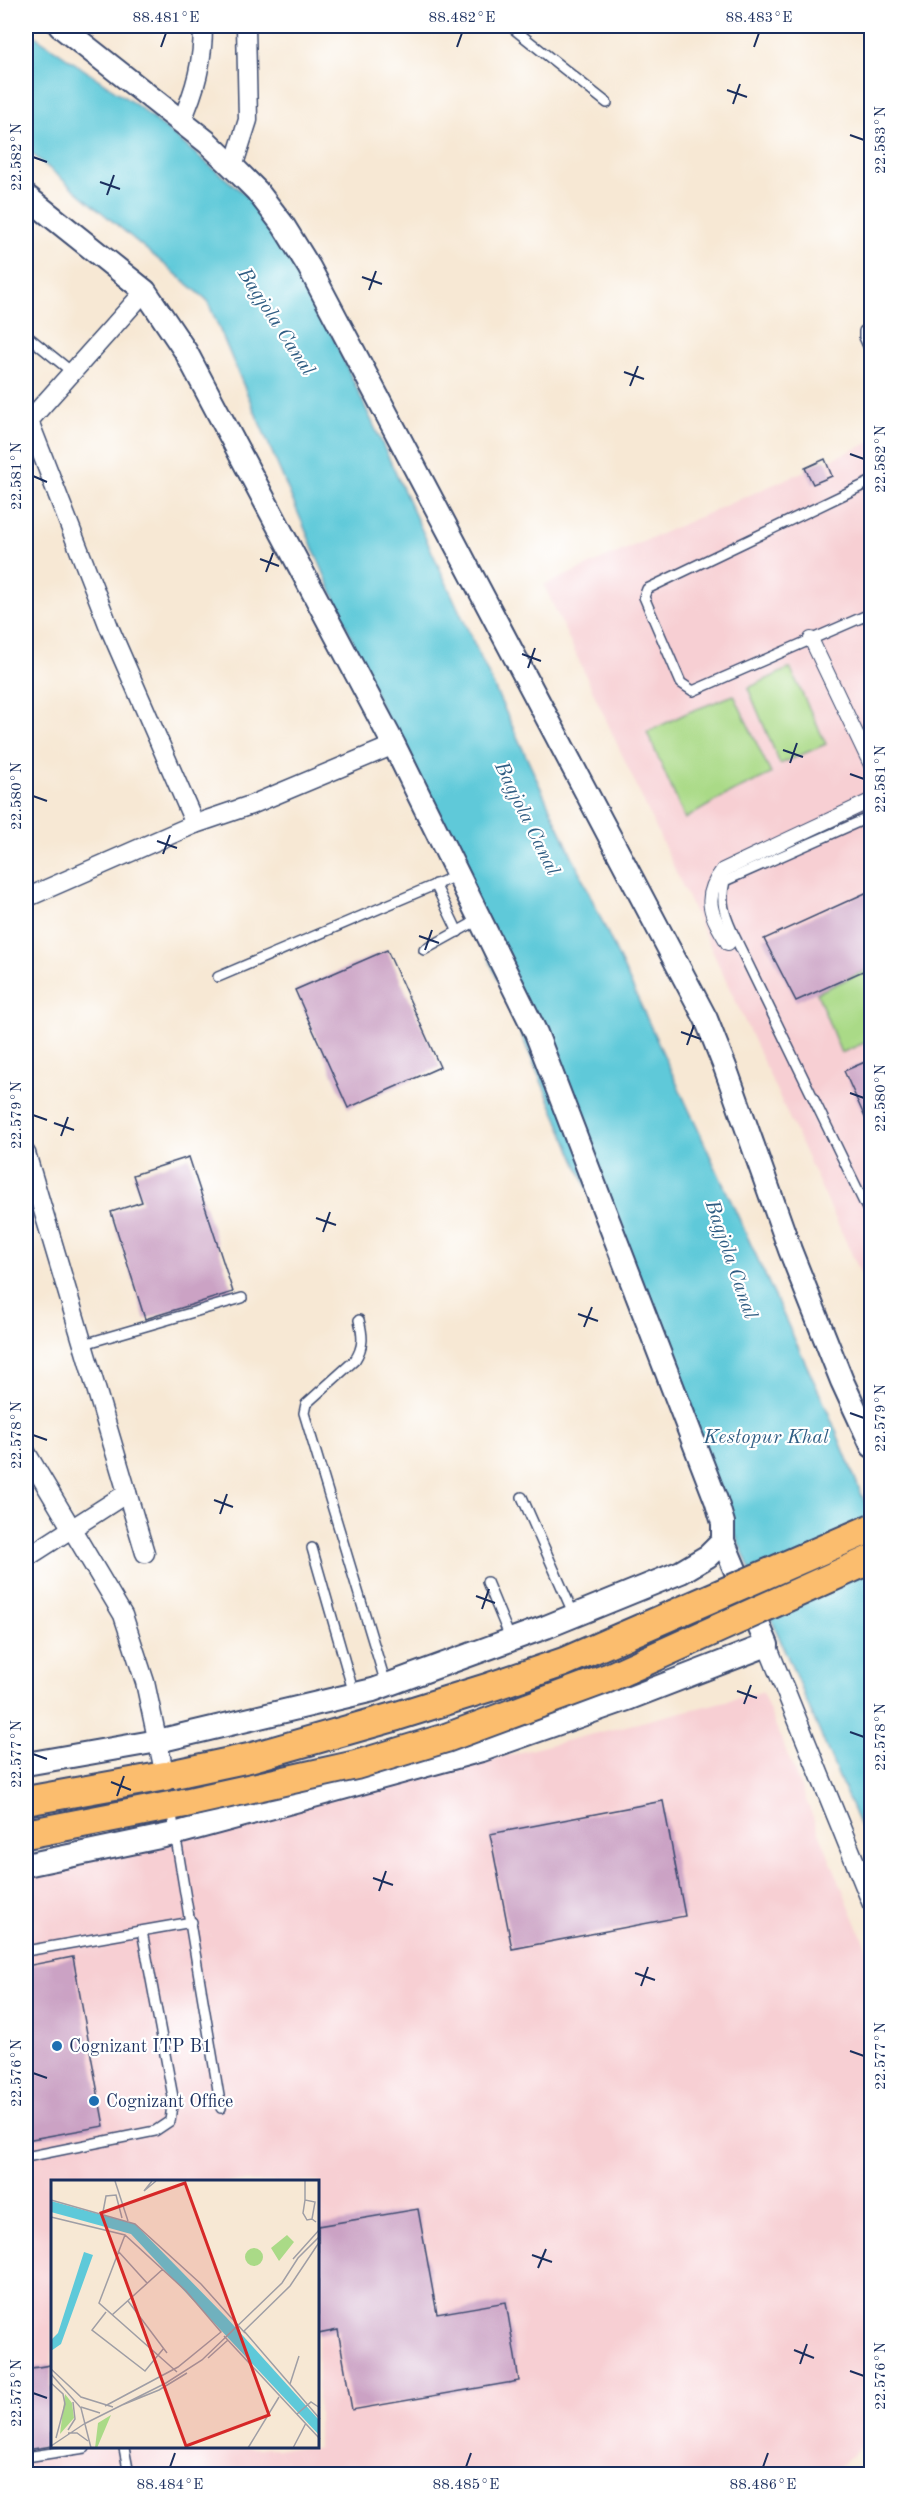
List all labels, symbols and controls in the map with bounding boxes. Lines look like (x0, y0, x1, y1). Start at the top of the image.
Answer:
text: 88.481°E (133, 11, 199, 26)
text: 88.482°E (429, 11, 495, 26)
text: 88.483°E (726, 11, 792, 26)
text: 22.583°N (874, 106, 889, 174)
text: 22.582°N (10, 123, 25, 191)
water label: Bagjola Canal (233, 264, 318, 380)
text: 22.582°N (874, 425, 889, 493)
text: 22.581°N (10, 442, 25, 510)
text: 22.581°N (874, 745, 889, 813)
water label: Bagjola Canal (490, 758, 562, 879)
text: 22.580°N (10, 762, 25, 830)
text: 22.580°N (874, 1064, 889, 1132)
text: 22.579°N (10, 1081, 25, 1149)
water label: Bagjola Canal (700, 1197, 760, 1322)
text: 22.579°N (874, 1384, 889, 1452)
text: 22.578°N (10, 1401, 25, 1469)
water label: Kestopur Khal (702, 1428, 829, 1448)
text: 22.578°N (874, 1703, 889, 1771)
text: 22.577°N (10, 1720, 25, 1788)
text: 22.577°N (874, 2022, 889, 2090)
place label: Cognizant ITP B1 (69, 2038, 212, 2056)
text: 22.576°N (10, 2039, 25, 2107)
marker: Cognizant ITP B1 (50, 2039, 64, 2053)
place label: Cognizant Office (106, 2093, 233, 2111)
marker: Cognizant Office (87, 2094, 101, 2108)
inset map (51, 2180, 320, 2449)
text: 22.576°N (874, 2342, 889, 2410)
text: 22.575°N (10, 2359, 25, 2427)
text: 88.484°E (137, 2478, 203, 2493)
text: 88.485°E (433, 2478, 499, 2493)
text: 88.486°E (730, 2478, 796, 2493)

